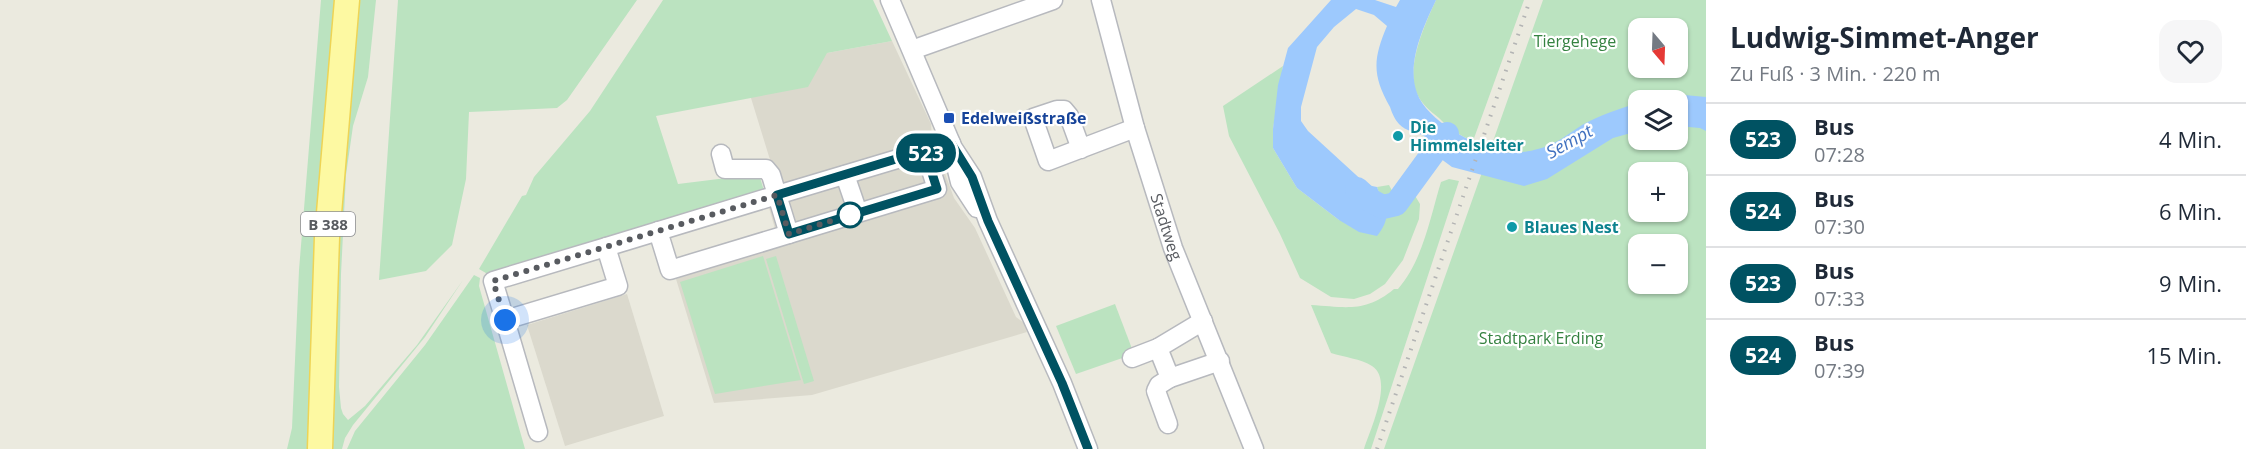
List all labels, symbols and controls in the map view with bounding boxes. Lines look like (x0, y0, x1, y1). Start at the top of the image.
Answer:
north arrow (1628, 18, 1688, 78)
map controls (1628, 18, 1688, 294)
text: Ludwig-Simmet-Anger (1730, 18, 2039, 56)
button: heart (2159, 20, 2222, 83)
park label: Tiergehege (1534, 30, 1616, 52)
text: Zu Fuß · 3 Min. · 220 m (1730, 60, 1940, 87)
button: layers (1628, 90, 1688, 150)
place label: Edelweißstraße (961, 107, 1086, 129)
marker: Edelweißstraße (942, 111, 956, 125)
text: Bus (1814, 111, 1854, 141)
place label: Die Himmelsleiter (1410, 116, 1524, 156)
water label: Sempt (1541, 118, 1598, 164)
text: 4 Min. (2159, 124, 2222, 154)
text: 523 (1745, 125, 1781, 153)
marker: Die Himmelsleiter (1391, 129, 1405, 143)
line badge: 523 (892, 134, 960, 172)
text: 523 (908, 139, 944, 167)
text: 07:28 (1814, 141, 1865, 168)
button: + (1628, 162, 1688, 222)
text: Bus (1814, 183, 1854, 213)
street label: Stadtweg (1145, 191, 1188, 264)
text: 6 Min. (2159, 196, 2222, 226)
text: 524 (1745, 197, 1781, 225)
unlabelled marker (837, 202, 863, 228)
road number: B 388 (301, 212, 355, 236)
text: 07:30 (1814, 213, 1865, 240)
place label: Blaues Nest (1524, 216, 1619, 238)
marker: Blaues Nest (1505, 220, 1519, 234)
button: − (1628, 234, 1688, 294)
text: Bus (1814, 255, 1854, 285)
text: 9 Min. (2159, 268, 2222, 298)
text: 523 (1745, 269, 1781, 297)
text: 07:33 (1814, 285, 1865, 312)
your location (490, 305, 520, 335)
park label: Stadtpark Erding (1479, 327, 1604, 349)
text: Bus (1814, 327, 1854, 357)
text: 15 Min. (2147, 340, 2222, 370)
text: 524 (1745, 341, 1781, 369)
text: 07:39 (1814, 357, 1865, 384)

